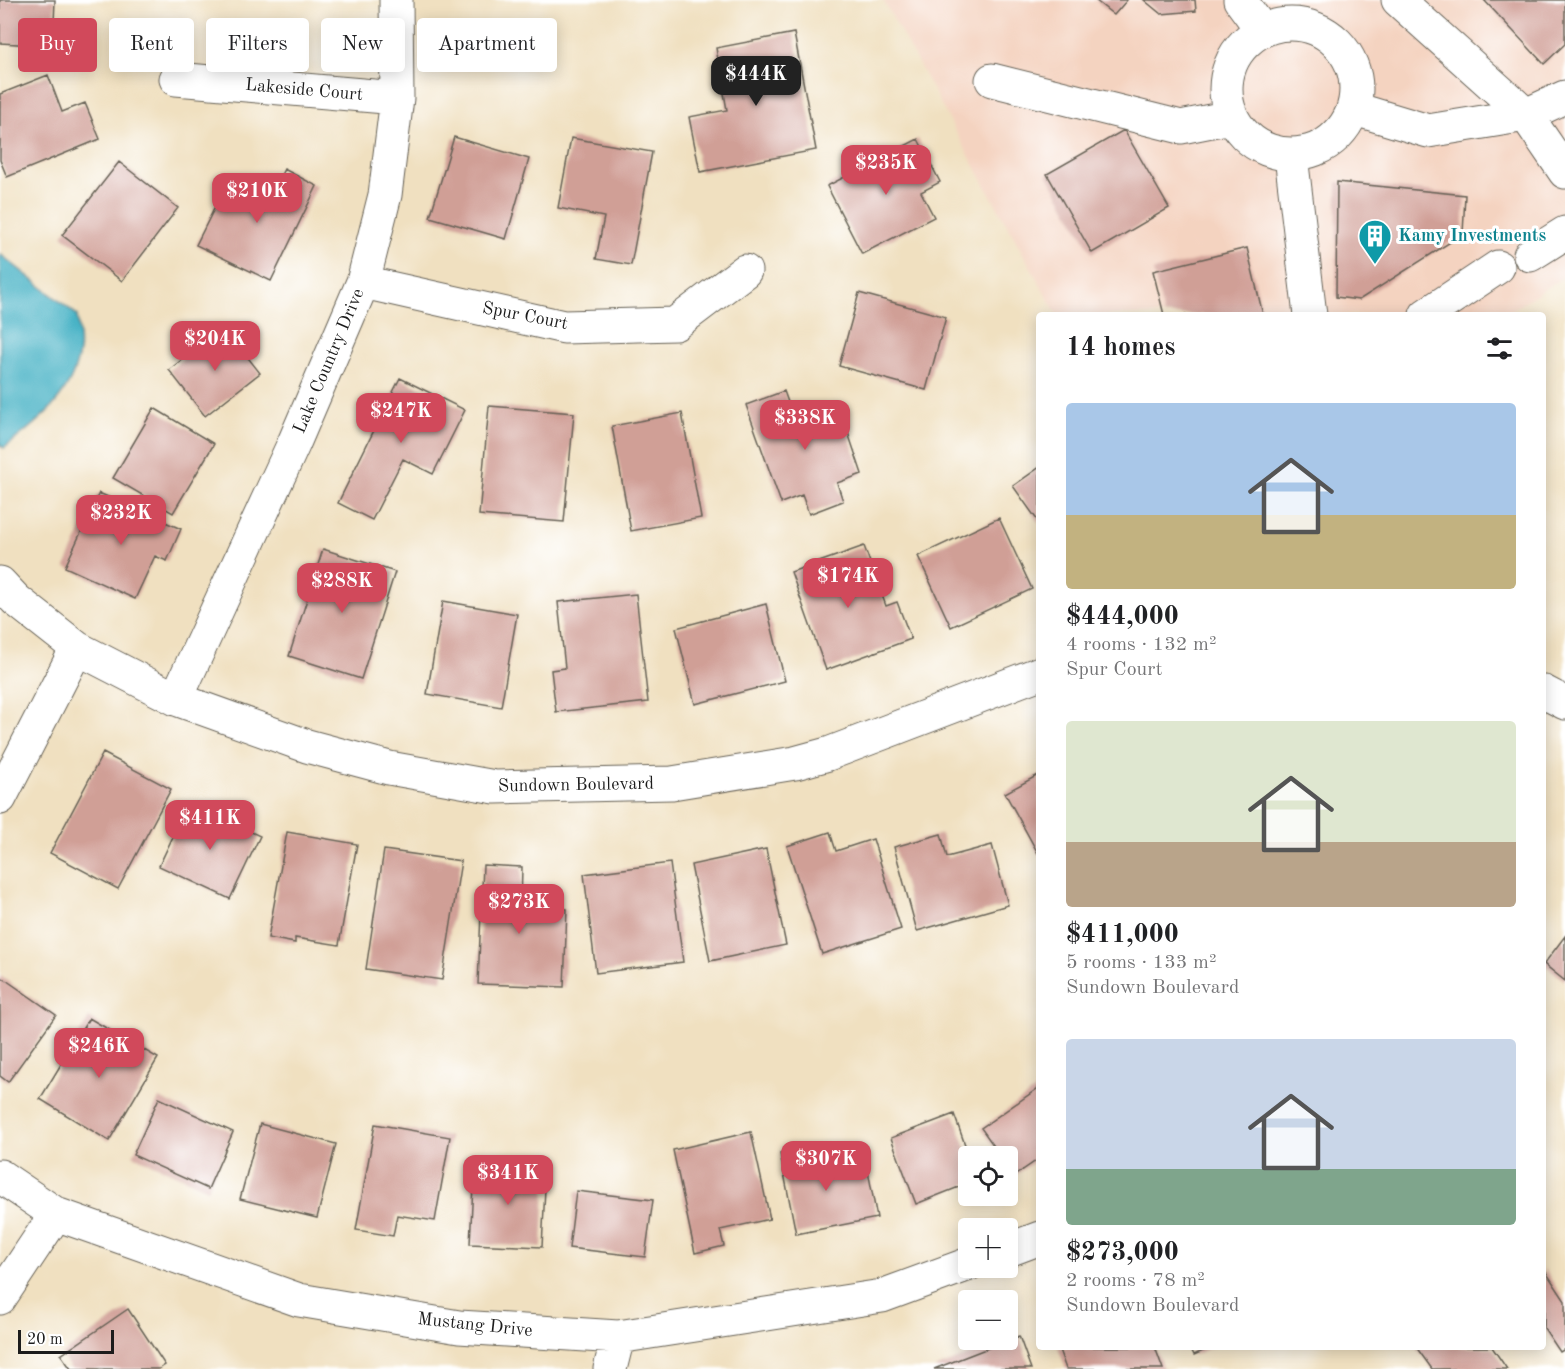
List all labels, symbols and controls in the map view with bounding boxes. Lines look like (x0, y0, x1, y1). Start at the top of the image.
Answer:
chip: Buy (18, 18, 97, 72)
chip: Rent (109, 18, 194, 72)
chip: Filters (206, 18, 309, 72)
chip: New (321, 18, 405, 72)
chip: Apartment (417, 18, 557, 72)
pin: $444K (714, 56, 798, 107)
text: $444K (725, 65, 787, 85)
street label: Lakeside Court (244, 76, 364, 104)
pin: $235K (844, 145, 928, 196)
text: $235K (855, 154, 917, 174)
pin: $210K (215, 173, 299, 224)
text: $210K (226, 182, 288, 202)
building icon: Kamy Investments (1357, 218, 1393, 265)
place label: Kamy Investments (1398, 227, 1547, 245)
street label: Lake Country Drive (290, 286, 368, 436)
street label: Spur Court (481, 299, 569, 333)
pin: $204K (173, 321, 257, 372)
text: $204K (184, 330, 246, 350)
icon: filters (1483, 332, 1516, 365)
text: 14 homes (1066, 335, 1175, 361)
pin: $247K (359, 393, 443, 444)
pin: $338K (763, 400, 847, 451)
text: $247K (370, 402, 432, 422)
text: $338K (774, 409, 836, 429)
icon: home (1237, 442, 1345, 550)
pin: $232K (79, 495, 163, 546)
text: $232K (90, 504, 152, 524)
pin: $174K (806, 558, 890, 609)
pin: $288K (300, 563, 384, 614)
text: $174K (817, 567, 879, 587)
text: $288K (311, 572, 373, 592)
text: $444,000 (1066, 604, 1179, 630)
text: 4 rooms · 132 m² (1066, 635, 1216, 655)
text: Spur Court (1066, 660, 1162, 680)
icon: home (1237, 760, 1345, 868)
street label: Sundown Boulevard (498, 775, 654, 795)
pin: $411K (168, 800, 252, 851)
text: $411K (179, 809, 241, 829)
pin: $273K (477, 884, 561, 935)
text: $273K (488, 893, 550, 913)
text: $411,000 (1066, 922, 1179, 948)
text: 5 rooms · 133 m² (1066, 953, 1216, 973)
text: Sundown Boulevard (1066, 978, 1239, 998)
pin: $246K (57, 1028, 141, 1079)
text: $246K (68, 1037, 130, 1057)
icon: home (1237, 1078, 1345, 1186)
pin: $307K (784, 1141, 868, 1192)
map controls (958, 1146, 1018, 1350)
button: locate (958, 1146, 1018, 1206)
text: $307K (795, 1150, 857, 1170)
pin: $341K (466, 1155, 550, 1206)
text: $341K (477, 1164, 539, 1184)
button: + (958, 1218, 1018, 1278)
text: $273,000 (1066, 1240, 1179, 1266)
text: 2 rooms · 78 m² (1066, 1271, 1205, 1291)
button: − (958, 1290, 1018, 1350)
text: Sundown Boulevard (1066, 1296, 1239, 1316)
street label: Mustang Drive (417, 1310, 533, 1340)
scale bar (18, 1327, 114, 1354)
text: 20 m (27, 1332, 63, 1348)

